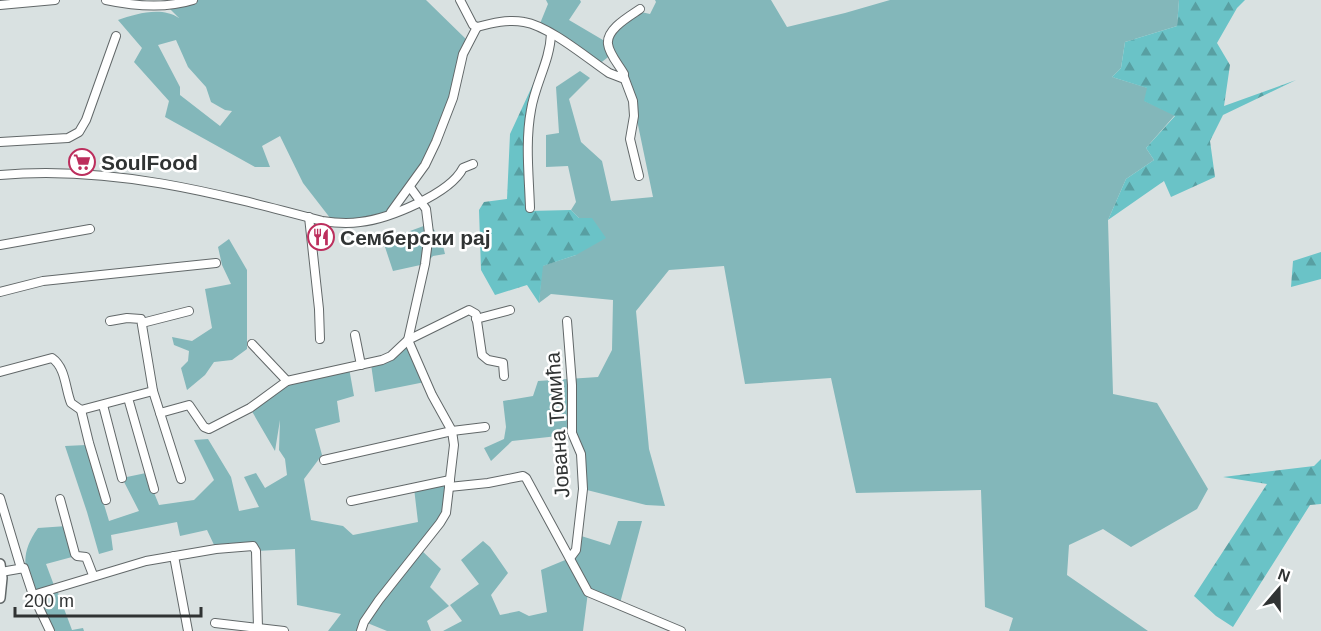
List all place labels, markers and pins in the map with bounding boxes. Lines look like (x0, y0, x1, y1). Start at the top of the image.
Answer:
supermarket icon: SoulFood (67, 147, 97, 177)
place label: SoulFood (101, 151, 198, 174)
restaurant icon: Семберски рај (306, 222, 336, 252)
place label: Семберски рај (340, 226, 491, 249)

